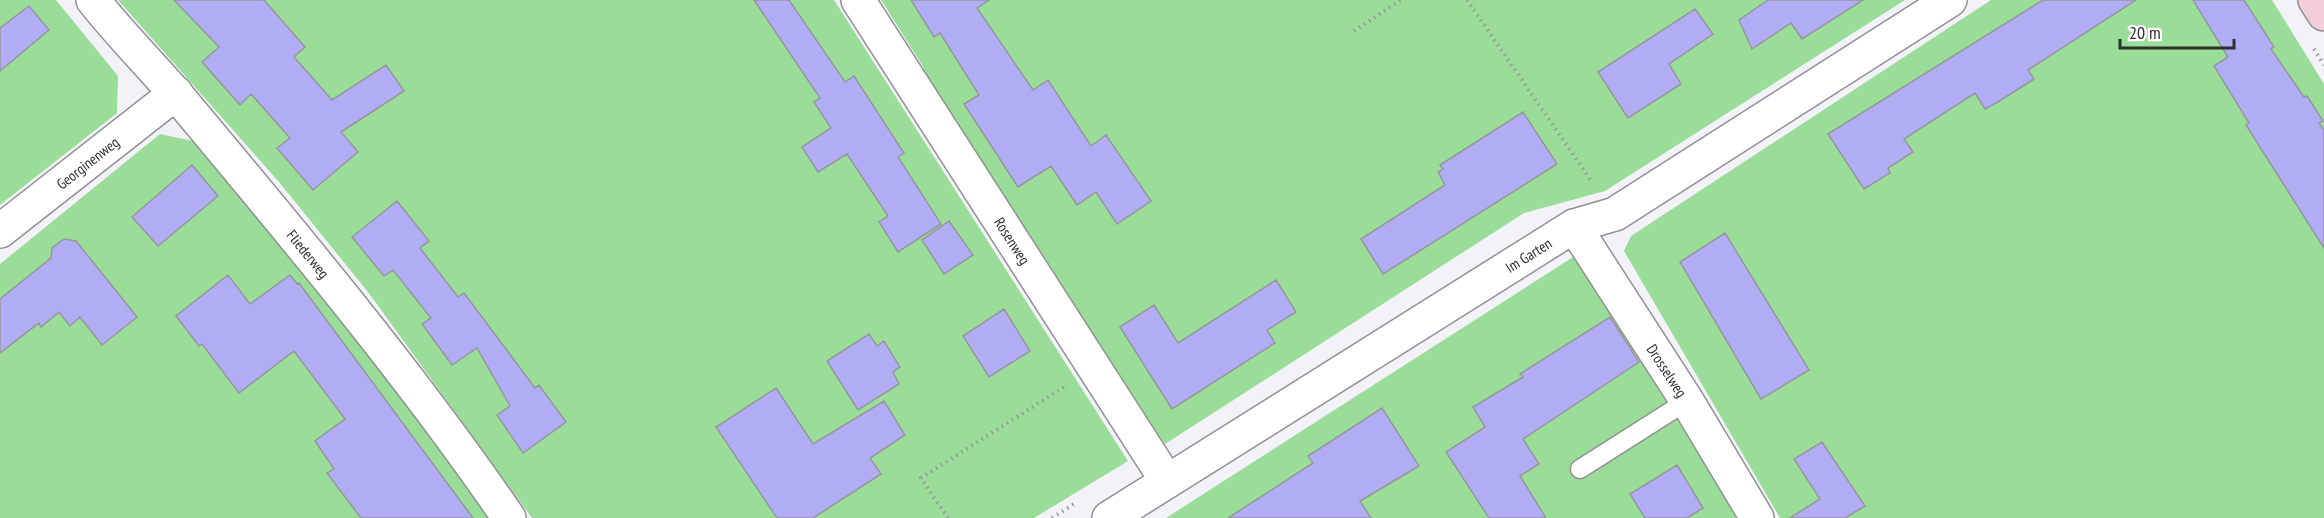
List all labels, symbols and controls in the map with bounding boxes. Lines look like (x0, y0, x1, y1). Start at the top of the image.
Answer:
scale bar (2120, 12, 2234, 50)
text: 20 m (2129, 21, 2161, 44)
street label: Georginenweg (52, 132, 123, 193)
street label: Rosenweg (990, 214, 1035, 268)
street label: Fliederweg (283, 226, 334, 282)
street label: Im Garten (1501, 233, 1555, 276)
street label: Drosselweg (1643, 340, 1691, 401)

